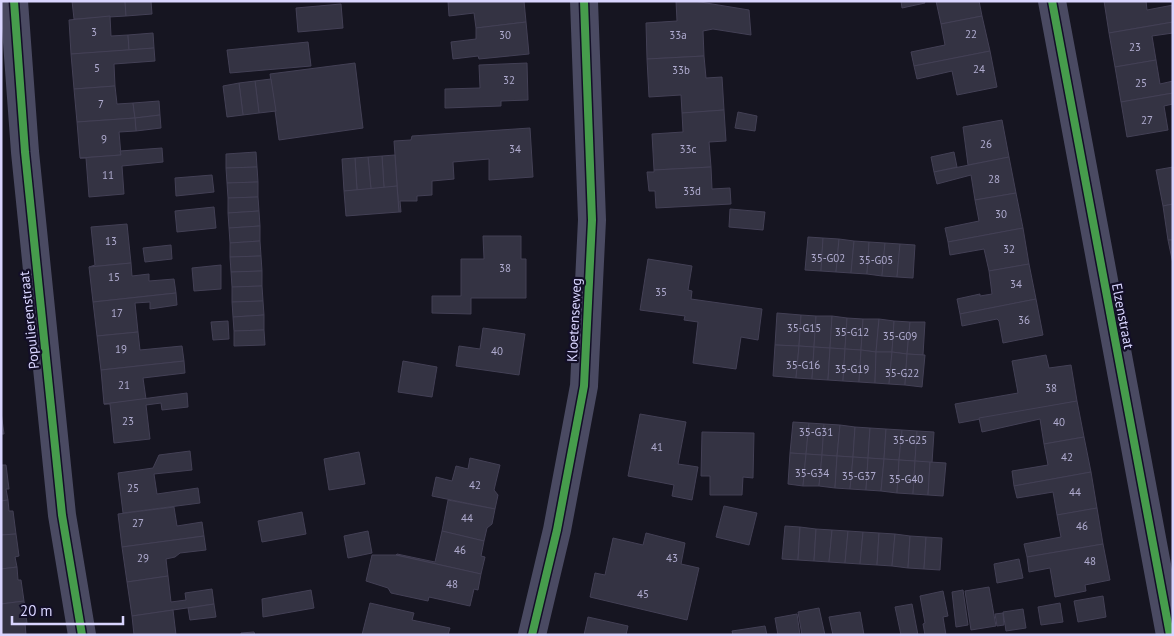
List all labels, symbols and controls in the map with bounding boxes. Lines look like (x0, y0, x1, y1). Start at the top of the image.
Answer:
house number: 3 (91, 25, 97, 39)
house number: 22 (965, 27, 977, 41)
house number: 30 (499, 28, 511, 42)
house number: 33a (669, 28, 687, 42)
house number: 23 (1129, 40, 1141, 54)
house number: 5 (94, 61, 100, 75)
house number: 24 (973, 62, 985, 76)
house number: 33b (672, 63, 690, 77)
house number: 32 (503, 73, 515, 87)
house number: 25 (1135, 76, 1147, 90)
house number: 7 (98, 97, 104, 111)
house number: 27 (1141, 113, 1153, 127)
house number: 9 (101, 132, 107, 146)
house number: 26 (980, 137, 992, 151)
house number: 34 (509, 142, 521, 156)
house number: 33c (680, 142, 697, 156)
house number: 11 (102, 168, 114, 182)
house number: 28 (988, 172, 1000, 186)
house number: 33d (683, 184, 701, 198)
house number: 30 (995, 207, 1007, 221)
house number: 13 (105, 234, 117, 248)
house number: 32 (1003, 242, 1015, 256)
house number: 35-G02 (811, 251, 845, 265)
house number: 35-G05 (859, 253, 893, 267)
house number: 38 (499, 261, 511, 275)
street label: Populierenstraat (15, 270, 43, 370)
house number: 15 (108, 270, 120, 284)
house number: 34 (1010, 277, 1022, 291)
street label: Kloetenseweg (563, 278, 585, 362)
street label: Elzenstraat (1108, 282, 1138, 351)
house number: 35 (655, 285, 667, 299)
house number: 17 (111, 306, 123, 320)
house number: 36 (1018, 313, 1030, 327)
house number: 35-G15 (787, 321, 821, 335)
house number: 35-G12 (835, 325, 869, 339)
house number: 35-G09 (883, 329, 917, 343)
house number: 19 (115, 342, 127, 356)
house number: 40 (491, 344, 503, 358)
house number: 35-G16 (786, 358, 820, 372)
house number: 35-G19 (835, 362, 869, 376)
house number: 35-G22 (885, 366, 919, 380)
house number: 21 (118, 378, 130, 392)
house number: 38 (1045, 381, 1057, 395)
house number: 23 (122, 414, 134, 428)
house number: 40 (1053, 415, 1065, 429)
house number: 35-G31 (799, 425, 833, 439)
house number: 35-G25 (893, 433, 927, 447)
house number: 41 (651, 440, 663, 454)
house number: 42 (1061, 450, 1073, 464)
house number: 35-G34 (795, 466, 829, 480)
house number: 35-G37 (842, 469, 876, 483)
house number: 35-G40 (889, 472, 923, 486)
house number: 42 (469, 478, 481, 492)
house number: 25 (127, 481, 139, 495)
house number: 44 (1069, 485, 1081, 499)
house number: 44 (461, 511, 473, 525)
house number: 27 (132, 516, 144, 530)
house number: 46 (1076, 519, 1088, 533)
house number: 46 (454, 543, 466, 557)
house number: 29 (137, 551, 149, 565)
house number: 43 (666, 551, 678, 565)
house number: 48 (1084, 554, 1096, 568)
house number: 48 (446, 577, 458, 591)
house number: 45 (637, 587, 649, 601)
scale bar (12, 594, 124, 626)
text: 20 m (20, 601, 53, 620)

